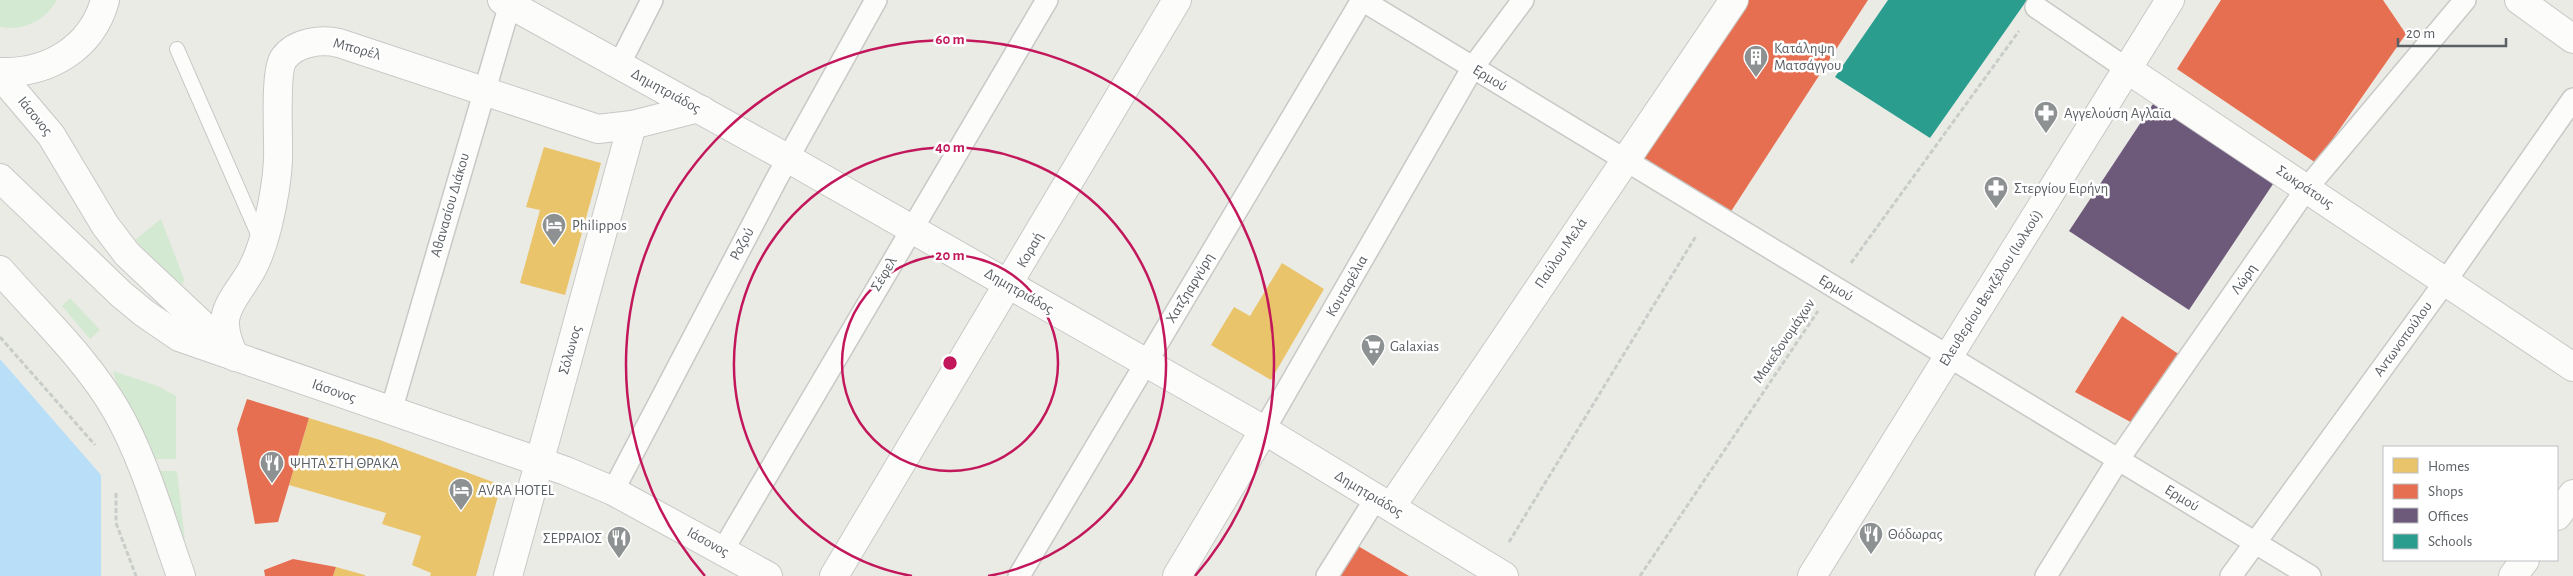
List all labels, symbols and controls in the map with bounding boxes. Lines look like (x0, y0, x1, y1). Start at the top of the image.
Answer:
scale bar (2398, 15, 2506, 47)
text: 20 m (2406, 26, 2435, 41)
text: 60 m (935, 32, 965, 47)
street label: Μπορέλ (332, 35, 383, 63)
place label: Κατάληψη Ματσάγγου (1774, 41, 1841, 73)
building icon: Κατάληψη Ματσάγγου (1743, 44, 1769, 78)
street label: Ερμού (1470, 62, 1510, 94)
street label: Δημητριάδος (629, 66, 703, 116)
street label: Ιάσονος (15, 94, 55, 139)
pharmacy icon: Αγγελούση Αγλαϊα (2033, 100, 2059, 134)
place label: Αγγελούση Αγλαϊα (2064, 106, 2172, 121)
text: 40 m (935, 140, 965, 155)
street label: Αθανασίου Διάκου (428, 151, 472, 259)
street label: Σωκράτους (2274, 162, 2337, 212)
pharmacy icon: Στεργίου Ειρήνη (1983, 175, 2009, 209)
place label: Στεργίου Ειρήνη (2014, 181, 2108, 196)
street label: Ελευθερίου Βενιζέλου (Ιωλκού) (1937, 207, 2045, 369)
hotel icon: Philippos (541, 212, 567, 246)
street label: Παύλου Μελά (1532, 215, 1590, 291)
place label: Philippos (572, 218, 627, 233)
street label: Ροζού (727, 225, 757, 263)
street label: Κοραή (1014, 230, 1046, 270)
text: 20 m (935, 248, 965, 263)
street label: Χατζηαργύρη (1163, 250, 1217, 326)
street label: Κουταρέλια (1323, 253, 1371, 319)
street label: Σέφελ (868, 254, 900, 294)
street label: Λώρη (2228, 261, 2260, 297)
street label: Δημητριάδος (982, 265, 1056, 317)
street label: Ερμού (1816, 272, 1856, 304)
street label: Μακεδονομάχων (1750, 296, 1818, 386)
street label: Αντωνοπούλου (2371, 299, 2435, 379)
street label: Σόλωνος (556, 324, 584, 376)
supermarket icon: Galaxias (1360, 333, 1386, 367)
place label: Galaxias (1390, 339, 1439, 354)
centre of rings (941, 354, 959, 372)
street label: Ιάσονος (310, 377, 358, 406)
legend (2383, 446, 2558, 561)
restaurant icon: ΨΗΤΑ ΣΤΗ ΘΡΑΚΑ (259, 450, 285, 484)
place label: ΨΗΤΑ ΣΤΗ ΘΡΑΚΑ (290, 456, 399, 471)
text: Homes (2428, 459, 2470, 474)
street label: Δημητριάδος (1332, 468, 1406, 520)
hotel icon: AVRA HOTEL (448, 477, 474, 511)
street label: Ερμού (2162, 482, 2202, 514)
place label: AVRA HOTEL (478, 483, 555, 498)
text: Shops (2428, 484, 2463, 499)
text: Offices (2428, 509, 2469, 524)
restaurant icon: Θόδωρας (1858, 521, 1884, 555)
street label: Ιάσονος (684, 524, 732, 560)
restaurant icon: ΣΕΡΡΑΙΟΣ (606, 525, 632, 559)
place label: Θόδωρας (1888, 527, 1943, 542)
place label: ΣΕΡΡΑΙΟΣ (543, 531, 602, 546)
text: Schools (2428, 534, 2472, 549)

